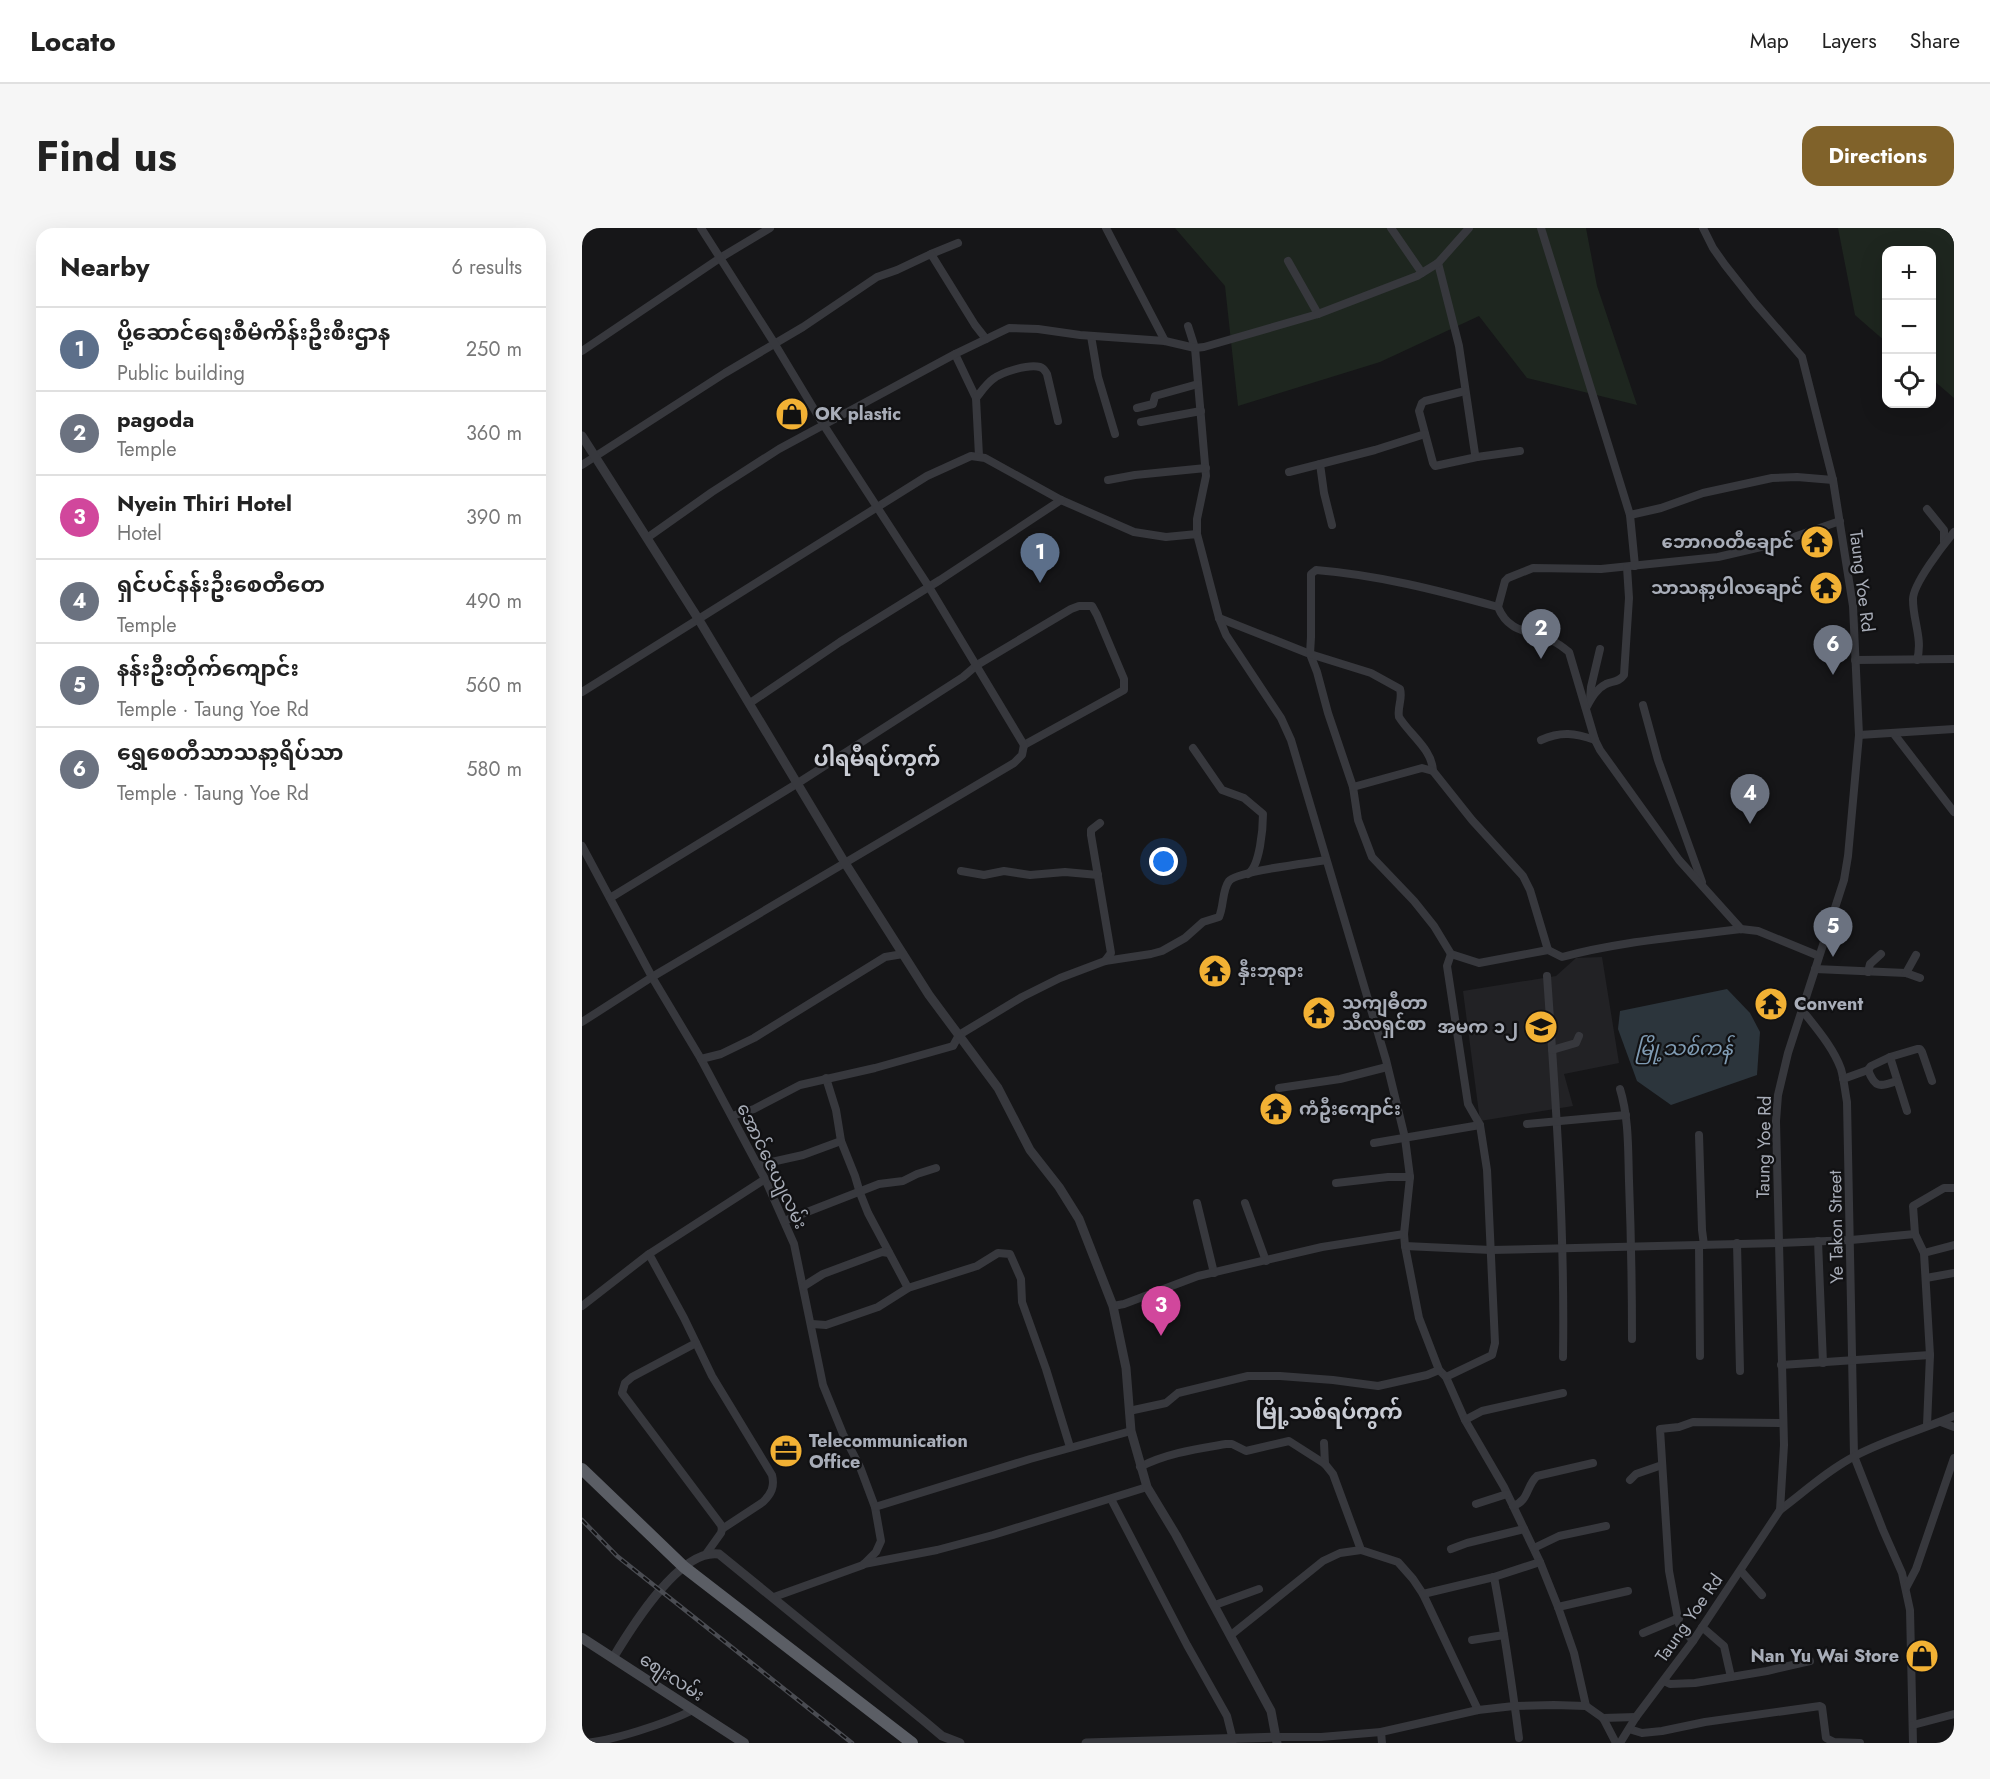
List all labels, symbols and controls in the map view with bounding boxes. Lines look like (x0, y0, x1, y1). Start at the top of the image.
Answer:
text: Locato (30, 21, 116, 62)
text: Map (1750, 26, 1789, 56)
text: Layers (1822, 26, 1877, 56)
text: Share (1910, 26, 1960, 56)
text: Find us (36, 126, 177, 187)
button: Directions (1802, 126, 1954, 186)
map controls (1882, 246, 1936, 408)
button: + (1882, 246, 1936, 300)
text: Nearby (60, 248, 149, 286)
text: 6 results (452, 253, 522, 282)
button: − (1882, 300, 1936, 354)
text: ပို့ဆောင်ရေးစီမံကိန်းဦးစီးဌာန (117, 316, 390, 348)
text: 1 (74, 335, 85, 364)
text: 250 m (466, 335, 522, 364)
button: locate (1882, 354, 1936, 408)
text: Public building (117, 359, 245, 388)
shop icon: OK plastic (774, 396, 810, 432)
place label: OK plastic (815, 401, 901, 427)
text: pagoda (117, 403, 194, 435)
text: 2 (73, 419, 86, 448)
text: 360 m (466, 419, 522, 448)
text: Temple (117, 435, 177, 464)
text: Nyein Thiri Hotel (117, 487, 292, 519)
text: 3 (73, 503, 86, 532)
text: 390 m (466, 503, 522, 532)
text: Hotel (117, 519, 162, 548)
temple icon: ဘောဂဝတီချောင် (1799, 524, 1835, 560)
street label: Taung Yoe Rd (1843, 528, 1881, 634)
place label: ဘောဂဝတီချောင် (1662, 529, 1794, 557)
pin: 1 (1020, 534, 1060, 583)
text: ရှင်ပင်နန်းဦးစေတီတေ (117, 568, 325, 600)
temple icon: သာသနာ့ပါလချောင် (1808, 570, 1844, 606)
place label: သာသနာ့ပါလချောင် (1651, 575, 1803, 603)
text: 4 (73, 587, 86, 616)
text: 490 m (465, 587, 522, 616)
pin: 2 (1522, 610, 1560, 659)
text: Temple (117, 611, 177, 640)
pin: 6 (1814, 626, 1852, 675)
text: နန်းဦးတိုက်ကျောင်း (117, 652, 299, 684)
text: 5 (73, 671, 86, 700)
text: 560 m (466, 671, 522, 700)
text: Temple · Taung Yoe Rd (117, 695, 309, 724)
text: ရွှေစေတီသာသနာ့ရိပ်သာ (117, 736, 343, 768)
district label: ပါရမီရပ်ကွက် (814, 743, 940, 776)
text: 6 (73, 755, 86, 784)
text: 580 m (466, 755, 522, 784)
pin: 4 (1730, 774, 1770, 824)
text: Temple · Taung Yoe Rd (117, 779, 309, 808)
your location (1149, 847, 1178, 876)
pin: 5 (1814, 908, 1852, 957)
temple icon: နှီးဘုရား (1197, 953, 1233, 989)
place label: နှီးဘုရား (1238, 958, 1304, 985)
temple icon: Convent (1753, 986, 1789, 1022)
place label: သကျဓီတာ သီလရှင်စာ (1342, 990, 1427, 1038)
place label: Convent (1794, 991, 1863, 1017)
temple icon: သကျဓီတာ သီလရှင်စာ (1301, 995, 1337, 1031)
school or university icon: အမက ၁၂ (1523, 1009, 1559, 1045)
place label: အမက ၁၂ (1437, 1014, 1518, 1041)
water label: မြို့သစ်ကန် (1635, 1034, 1736, 1065)
temple icon: ကံဦးကျောင်း (1258, 1091, 1294, 1127)
street label: Taung Yoe Rd (1750, 1095, 1778, 1199)
place label: ကံဦးကျောင်း (1299, 1096, 1401, 1124)
street label: အောင်ဇေယျလမ်း (728, 1099, 814, 1234)
street label: Ye Takon Street (1822, 1169, 1850, 1284)
pin: 3 (1142, 1286, 1180, 1336)
district label: မြို့သစ်ရပ်ကွက် (1255, 1396, 1403, 1429)
place label: Telecommunication Office (809, 1428, 968, 1475)
office icon: Telecommunication Office (768, 1433, 804, 1469)
street label: Taung Yoe Rd (1649, 1568, 1729, 1668)
shop icon: Nan Yu Wai Store (1904, 1638, 1940, 1674)
place label: Nan Yu Wai Store (1751, 1643, 1899, 1669)
street label: စျေးလမ်း (633, 1646, 710, 1709)

